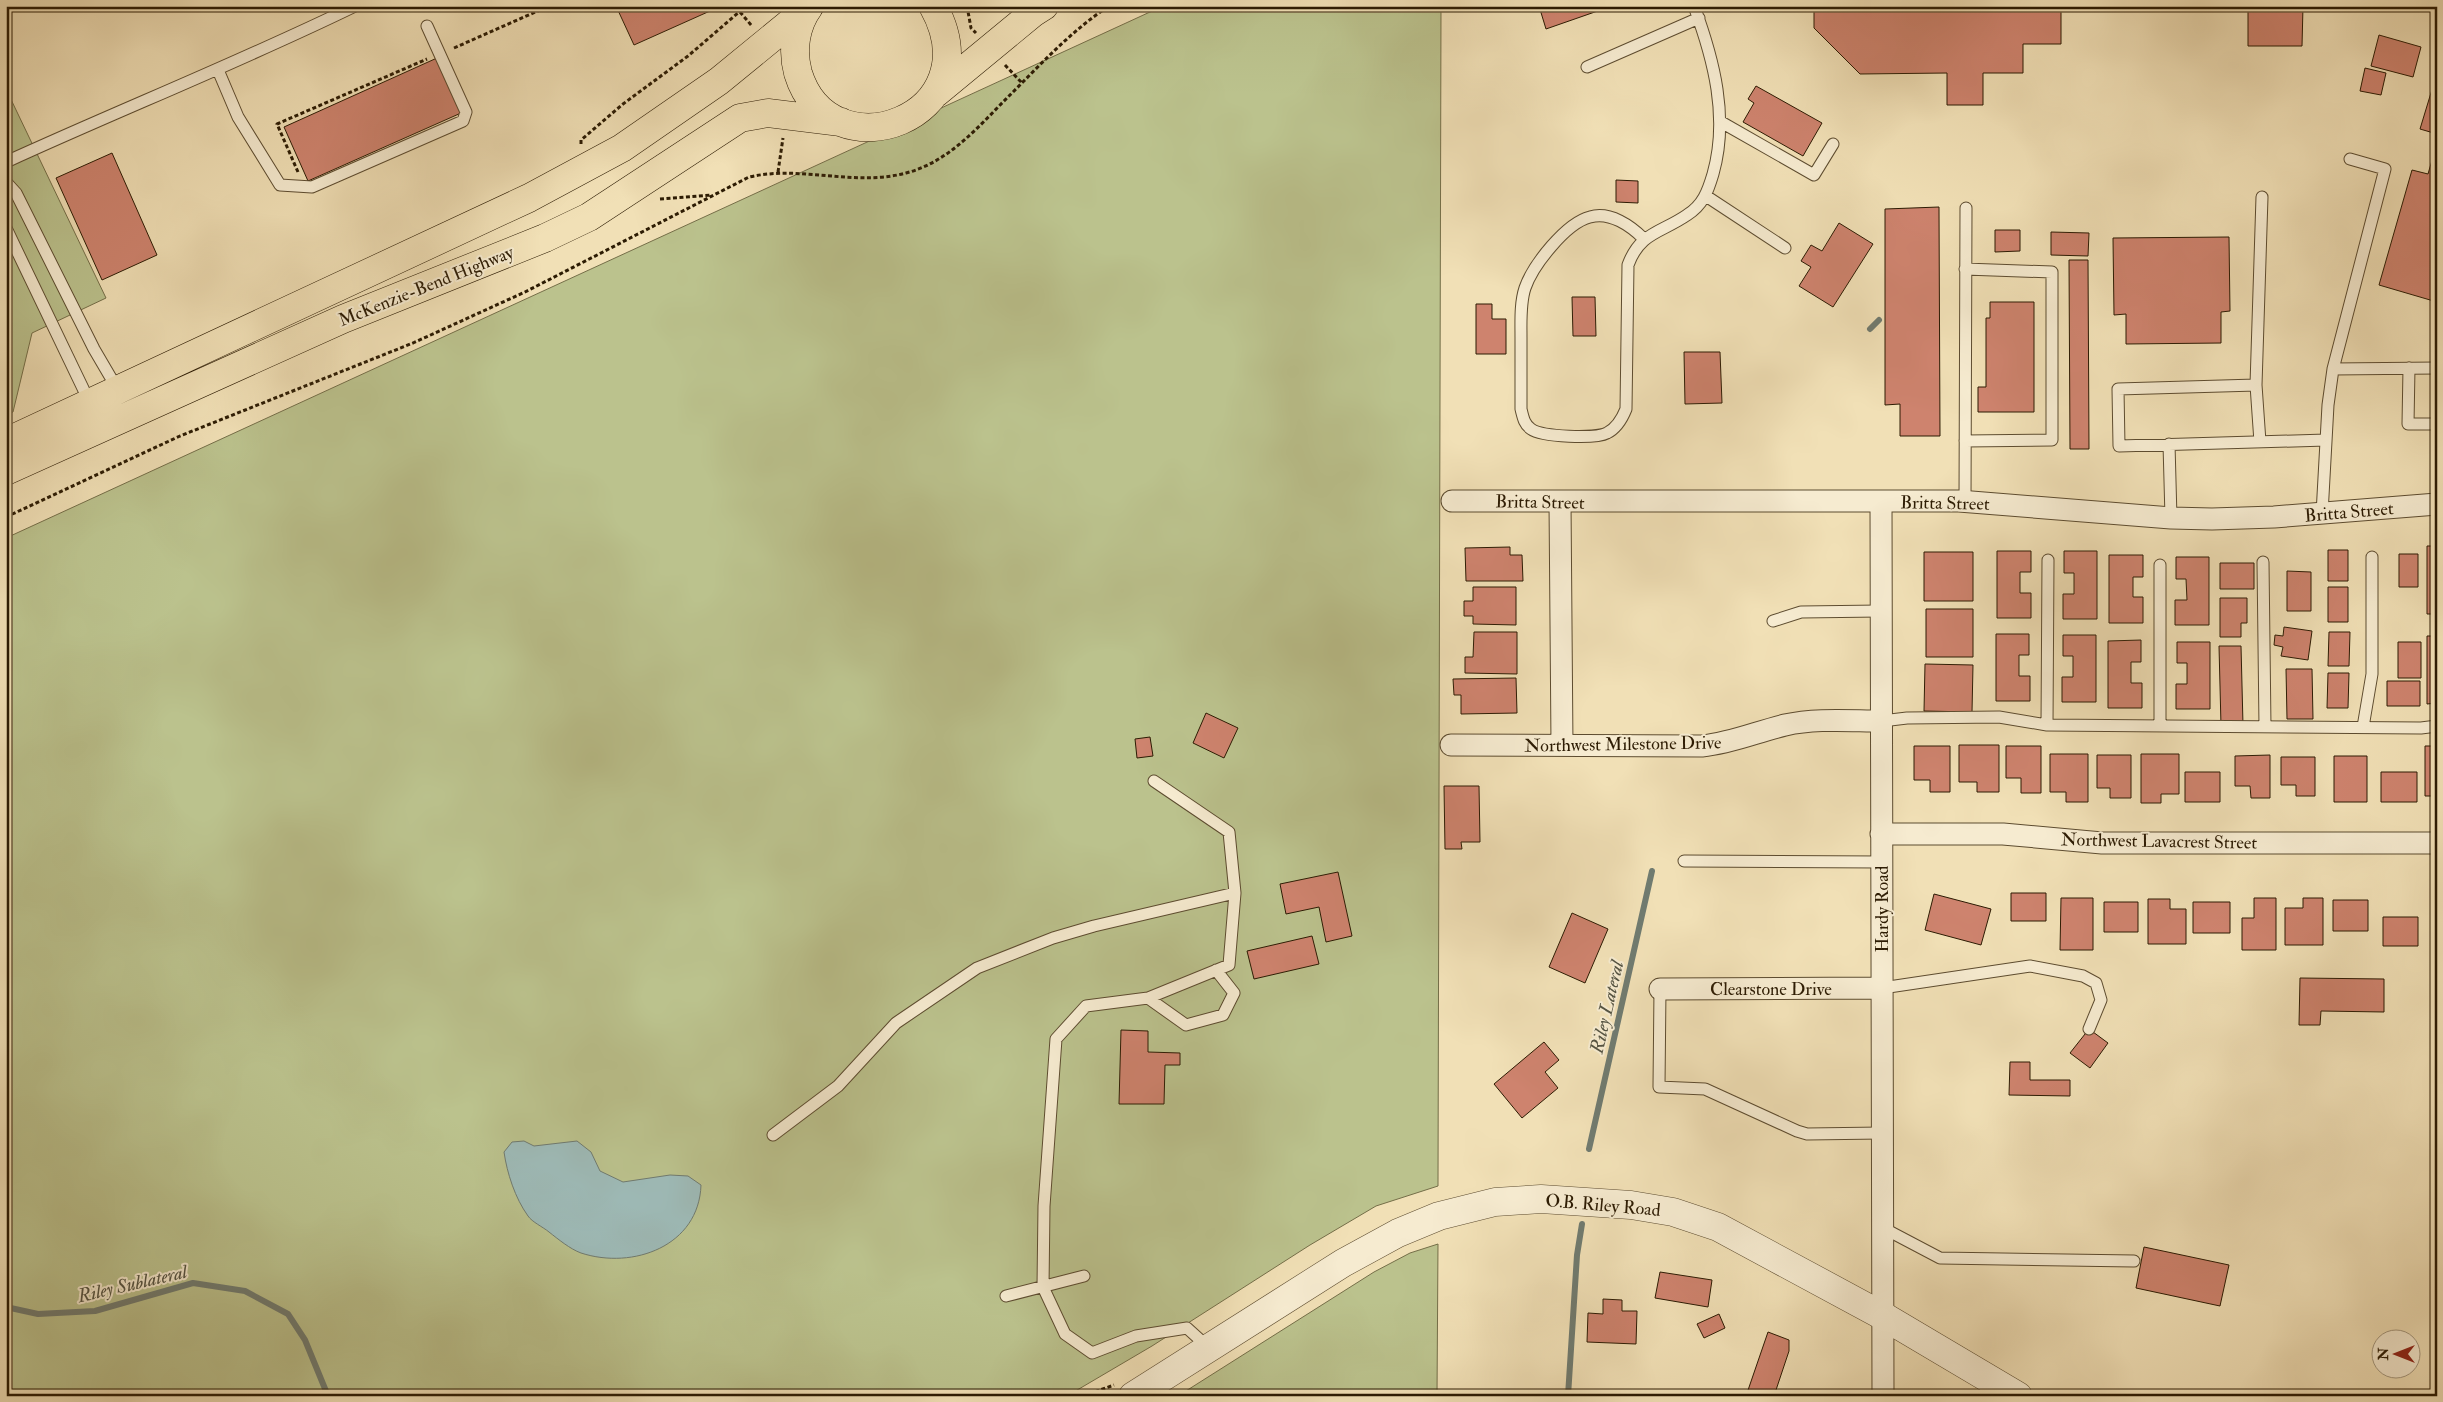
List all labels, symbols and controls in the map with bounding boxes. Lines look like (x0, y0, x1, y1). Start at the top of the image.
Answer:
street label: McKenzie-Bend Highway (335, 240, 518, 332)
street label: Britta Street (1495, 490, 1585, 515)
street label: Britta Street (1900, 491, 1990, 516)
street label: Britta Street (2304, 497, 2395, 528)
street label: Northwest Milestone Drive (1524, 731, 1722, 758)
street label: Northwest Lavacrest Street (2061, 828, 2257, 855)
street label: Hardy Road (1871, 865, 1894, 952)
water label: Riley Lateral (1584, 957, 1630, 1057)
street label: Clearstone Drive (1710, 978, 1832, 1001)
street label: O.B. Riley Road (1544, 1189, 1662, 1222)
water label: Riley Sublateral (74, 1259, 191, 1308)
north arrow (2370, 1330, 2420, 1380)
text: N (2375, 1347, 2392, 1361)

